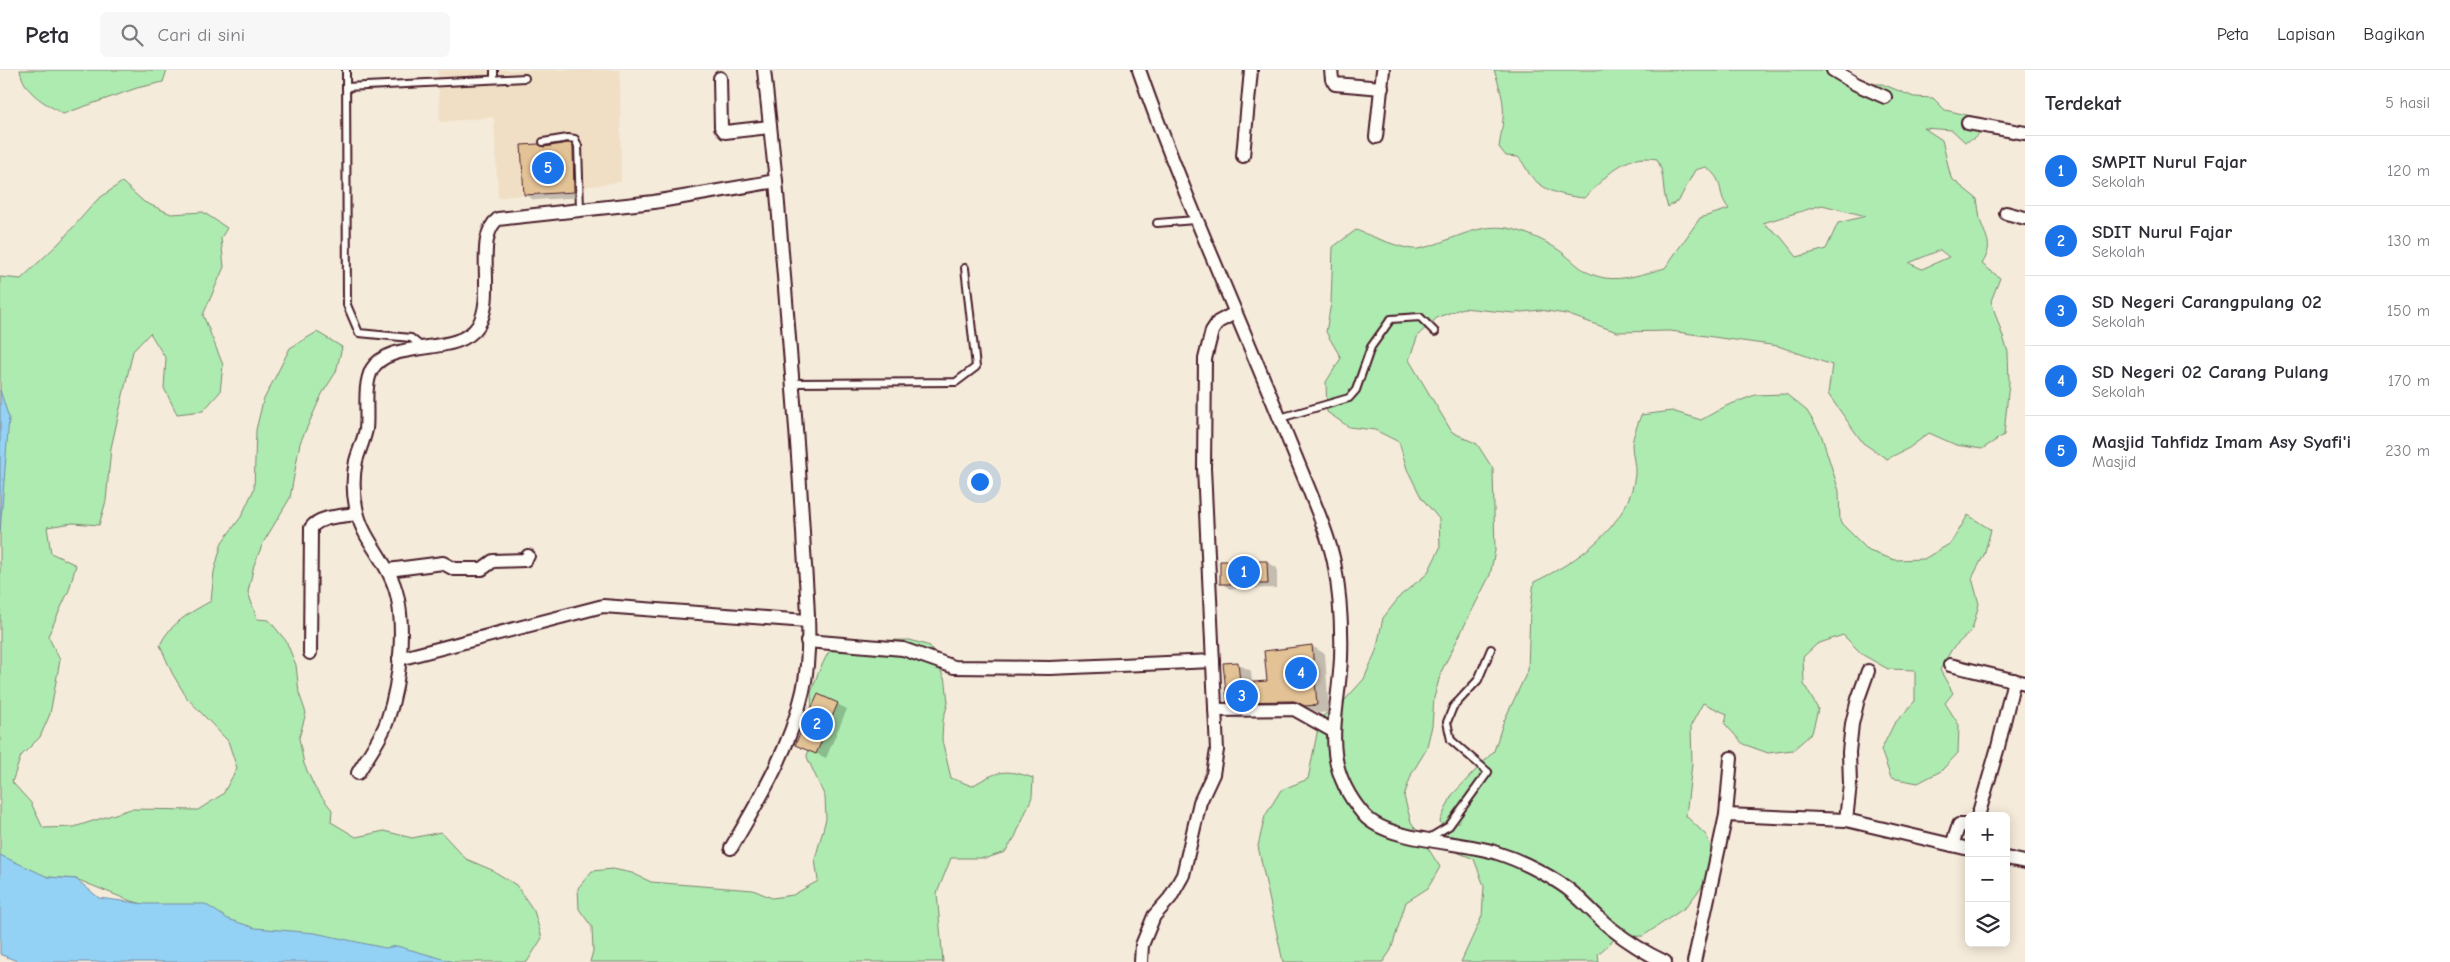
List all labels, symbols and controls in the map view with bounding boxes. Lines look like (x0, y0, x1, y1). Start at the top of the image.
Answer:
search box (100, 12, 450, 57)
text: Peta (25, 21, 70, 49)
icon: search (118, 21, 146, 49)
text: Cari di sini (158, 24, 245, 46)
text: Peta (2217, 24, 2249, 45)
text: Lapisan (2277, 24, 2335, 45)
text: Bagikan (2363, 24, 2425, 45)
text: Terdekat (2045, 91, 2121, 115)
text: 5 hasil (2385, 94, 2430, 112)
pin: 5 (532, 149, 564, 187)
text: SMPIT Nurul Fajar (2092, 151, 2247, 173)
text: 1 (2058, 162, 2064, 180)
text: 120 m (2387, 162, 2430, 180)
text: Sekolah (2092, 173, 2145, 191)
text: SDIT Nurul Fajar (2092, 221, 2232, 243)
text: 2 (2057, 232, 2065, 250)
text: 130 m (2387, 232, 2430, 250)
text: Sekolah (2092, 243, 2145, 261)
text: SD Negeri Carangpulang 02 (2092, 291, 2322, 313)
text: 3 (2057, 302, 2065, 320)
text: 150 m (2387, 302, 2430, 320)
text: Sekolah (2092, 313, 2145, 331)
text: SD Negeri 02 Carang Pulang (2092, 361, 2329, 383)
text: 4 (2057, 372, 2065, 390)
text: 170 m (2388, 372, 2430, 390)
text: Sekolah (2092, 383, 2145, 401)
text: Masjid Tahfidz Imam Asy Syafi'i (2092, 431, 2351, 453)
text: 5 (2057, 442, 2065, 460)
text: 230 m (2385, 442, 2430, 460)
text: Masjid (2092, 453, 2136, 471)
your location (967, 469, 993, 495)
pin: 1 (1228, 553, 1260, 591)
pin: 4 (1285, 654, 1317, 692)
pin: 3 (1226, 677, 1258, 715)
pin: 2 (801, 705, 833, 743)
map controls (1965, 812, 2010, 947)
button: + (1965, 812, 2010, 857)
button: − (1965, 857, 2010, 902)
button: layers (1965, 902, 2010, 947)

